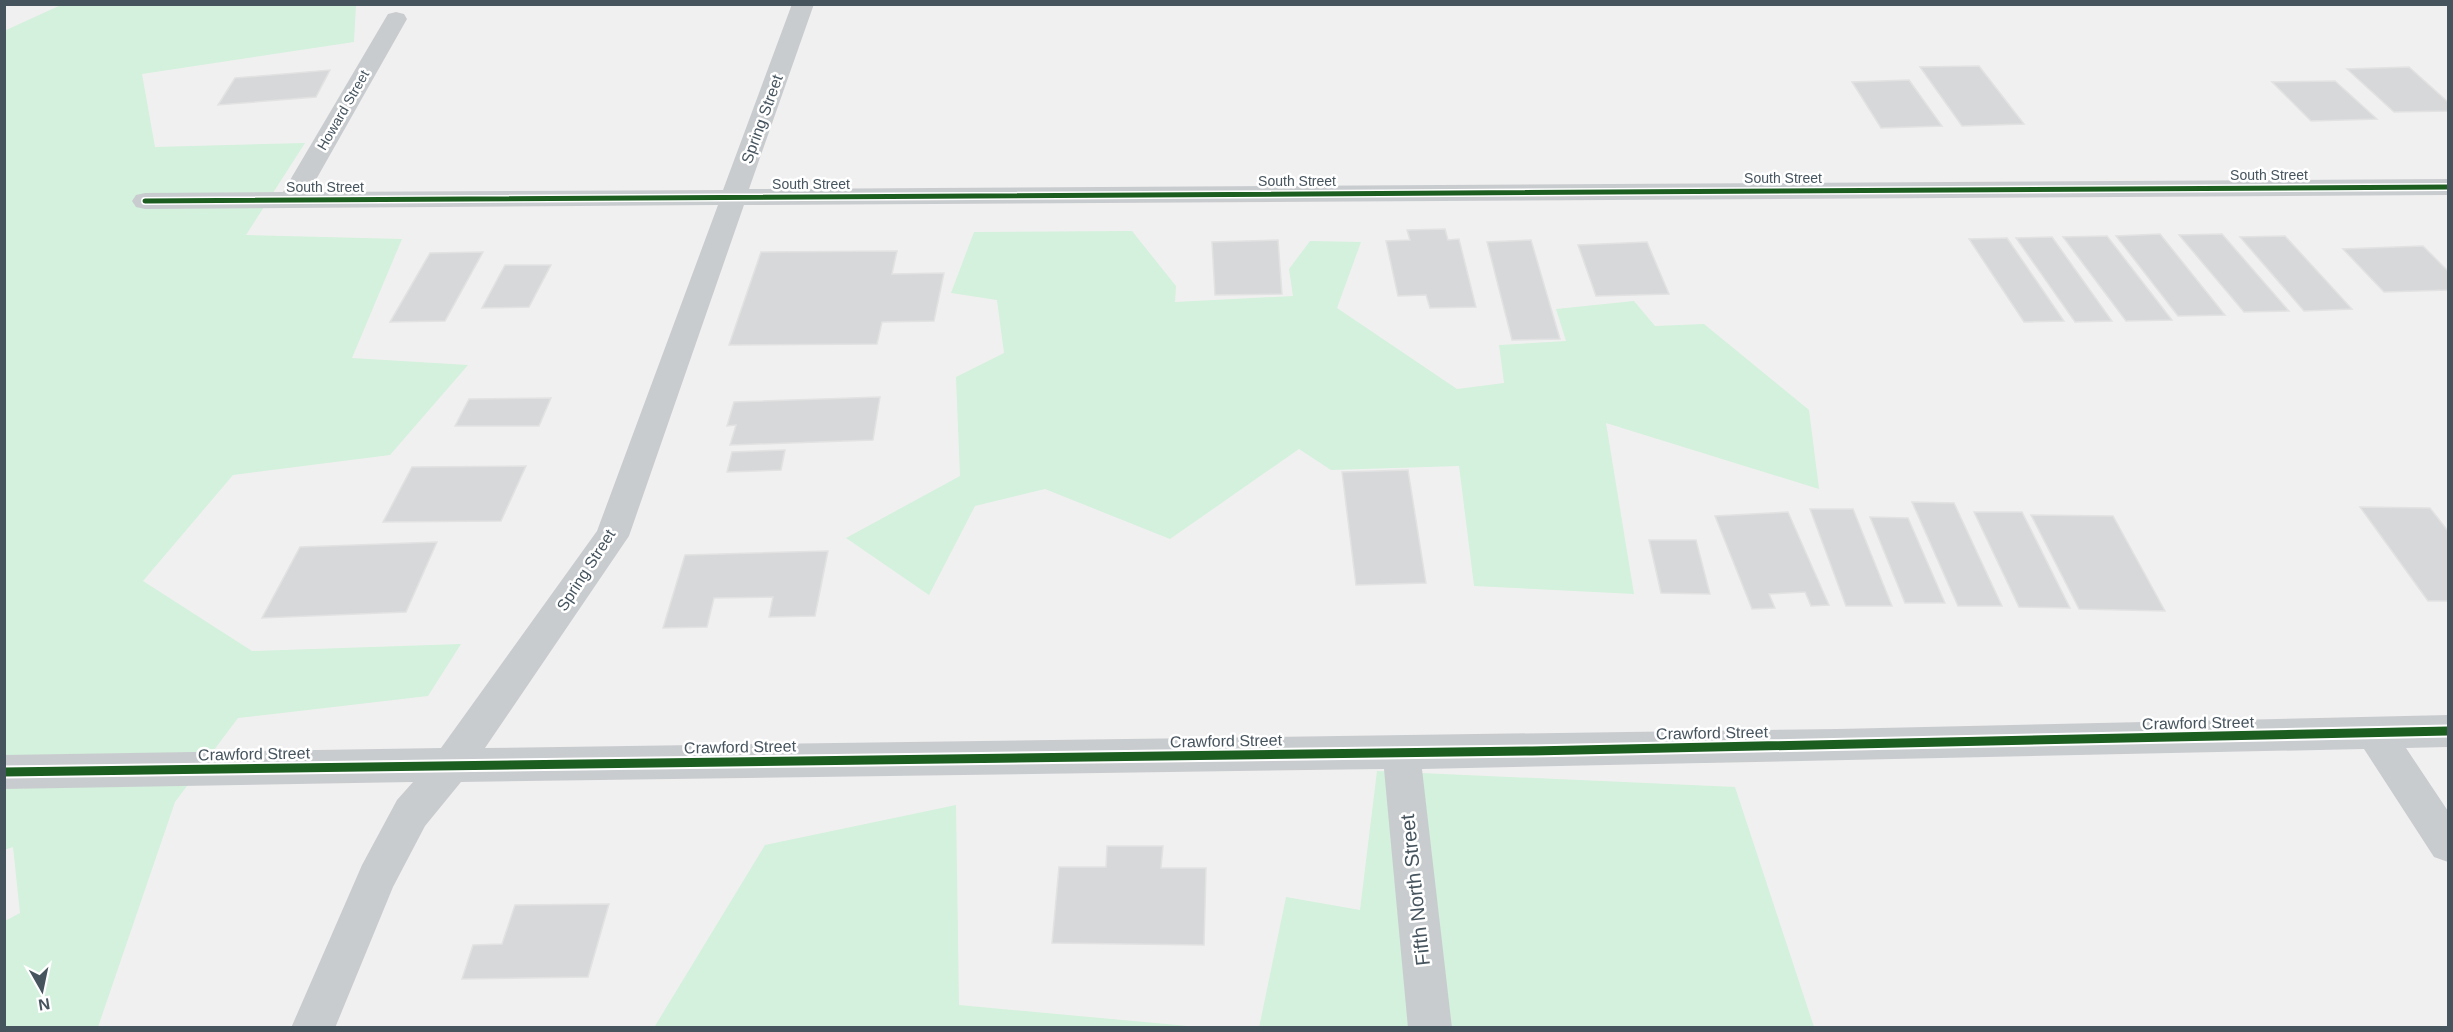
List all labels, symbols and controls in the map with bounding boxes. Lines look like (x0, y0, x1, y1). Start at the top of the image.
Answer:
street label: Howard Street (314, 67, 372, 153)
street label: Spring Street (738, 72, 786, 166)
street label: South Street (2230, 167, 2308, 183)
street label: South Street (1744, 170, 1822, 186)
street label: South Street (1258, 173, 1336, 189)
street label: South Street (772, 176, 850, 192)
street label: South Street (286, 179, 364, 195)
street label: Spring Street (553, 526, 619, 614)
street label: Crawford Street (2142, 714, 2255, 732)
street label: Crawford Street (1656, 724, 1769, 742)
street label: Crawford Street (1170, 732, 1283, 750)
street label: Crawford Street (684, 738, 797, 756)
street label: Crawford Street (198, 745, 311, 763)
street label: Fifth North Street (1396, 813, 1434, 967)
north arrow (12, 960, 72, 1020)
text: N (37, 995, 51, 1014)

